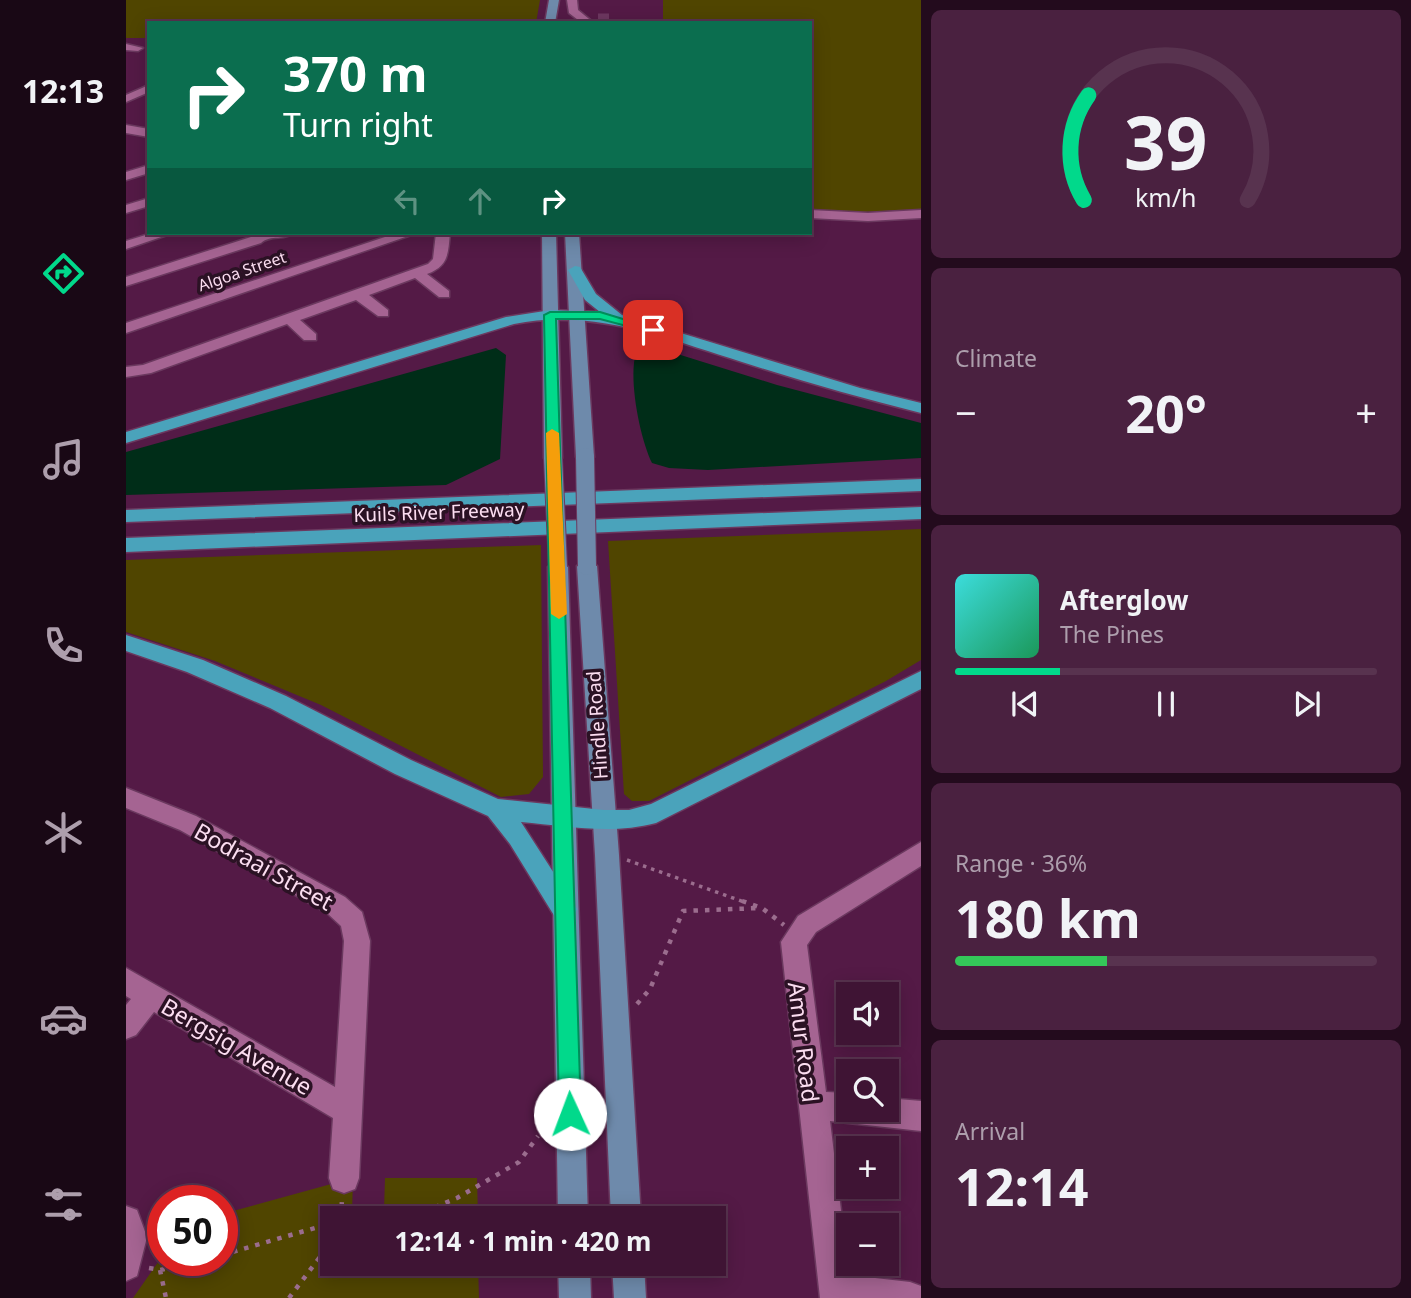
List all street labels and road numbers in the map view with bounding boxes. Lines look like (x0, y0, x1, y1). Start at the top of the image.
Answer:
street label: Algoa Street (195, 246, 289, 296)
street label: Kuils River Freeway (353, 496, 525, 528)
street label: Hindle Road (580, 670, 614, 780)
street label: Bodraai Street (189, 815, 339, 917)
street label: Amur Road (781, 980, 827, 1104)
street label: Bergsig Avenue (156, 990, 318, 1102)

